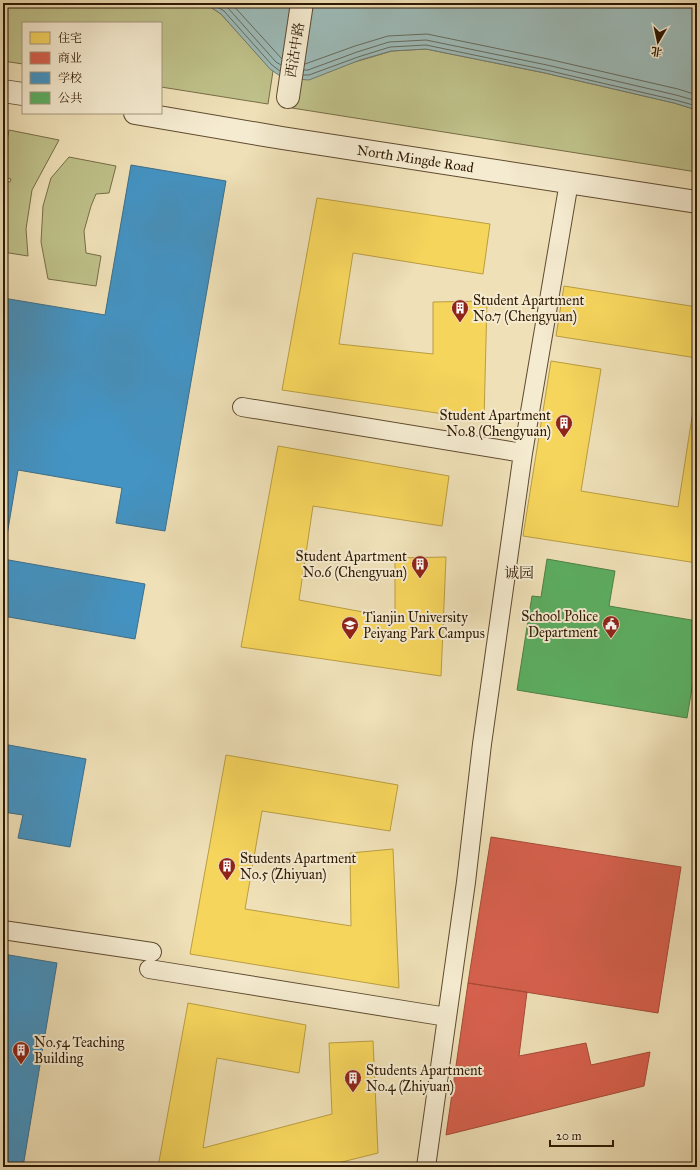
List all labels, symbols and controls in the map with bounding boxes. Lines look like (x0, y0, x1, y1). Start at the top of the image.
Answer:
street label: 西沽中路 (282, 21, 308, 79)
legend (22, 22, 162, 114)
north arrow (638, 22, 678, 62)
text: 住宅 (58, 31, 82, 45)
text: 北 (650, 44, 663, 59)
text: 商业 (58, 51, 82, 65)
text: 学校 (58, 71, 82, 85)
text: 公共 (58, 91, 82, 105)
street label: North Mingde Road (356, 141, 475, 176)
place label: Student Apartment No.7 (Chengyuan) (473, 292, 584, 326)
building icon: Student Apartment No.7 (Chengyuan) (450, 298, 470, 323)
place label: Student Apartment No.8 (Chengyuan) (440, 407, 551, 441)
building icon: Student Apartment No.8 (Chengyuan) (554, 413, 574, 438)
place label: Student Apartment No.6 (Chengyuan) (296, 548, 407, 582)
building icon: Student Apartment No.6 (Chengyuan) (410, 554, 430, 579)
district label: 诚园 (504, 564, 534, 582)
place label: School Police Department (521, 608, 598, 641)
place label: Tianjin University Peiyang Park Campus (363, 609, 485, 642)
public building icon: School Police Department (601, 614, 621, 639)
school or university icon: Tianjin University Peiyang Park Campus (340, 615, 360, 640)
place label: Students Apartment No.5 (Zhiyuan) (240, 850, 357, 884)
building icon: Students Apartment No.5 (Zhiyuan) (217, 856, 237, 881)
place label: No.54 Teaching Building (34, 1034, 125, 1067)
building icon: No.54 Teaching Building (11, 1040, 31, 1065)
place label: Students Apartment No.4 (Zhiyuan) (366, 1062, 483, 1096)
building icon: Students Apartment No.4 (Zhiyuan) (343, 1068, 363, 1093)
scale bar (550, 1122, 613, 1148)
text: 20 m (556, 1129, 582, 1143)

